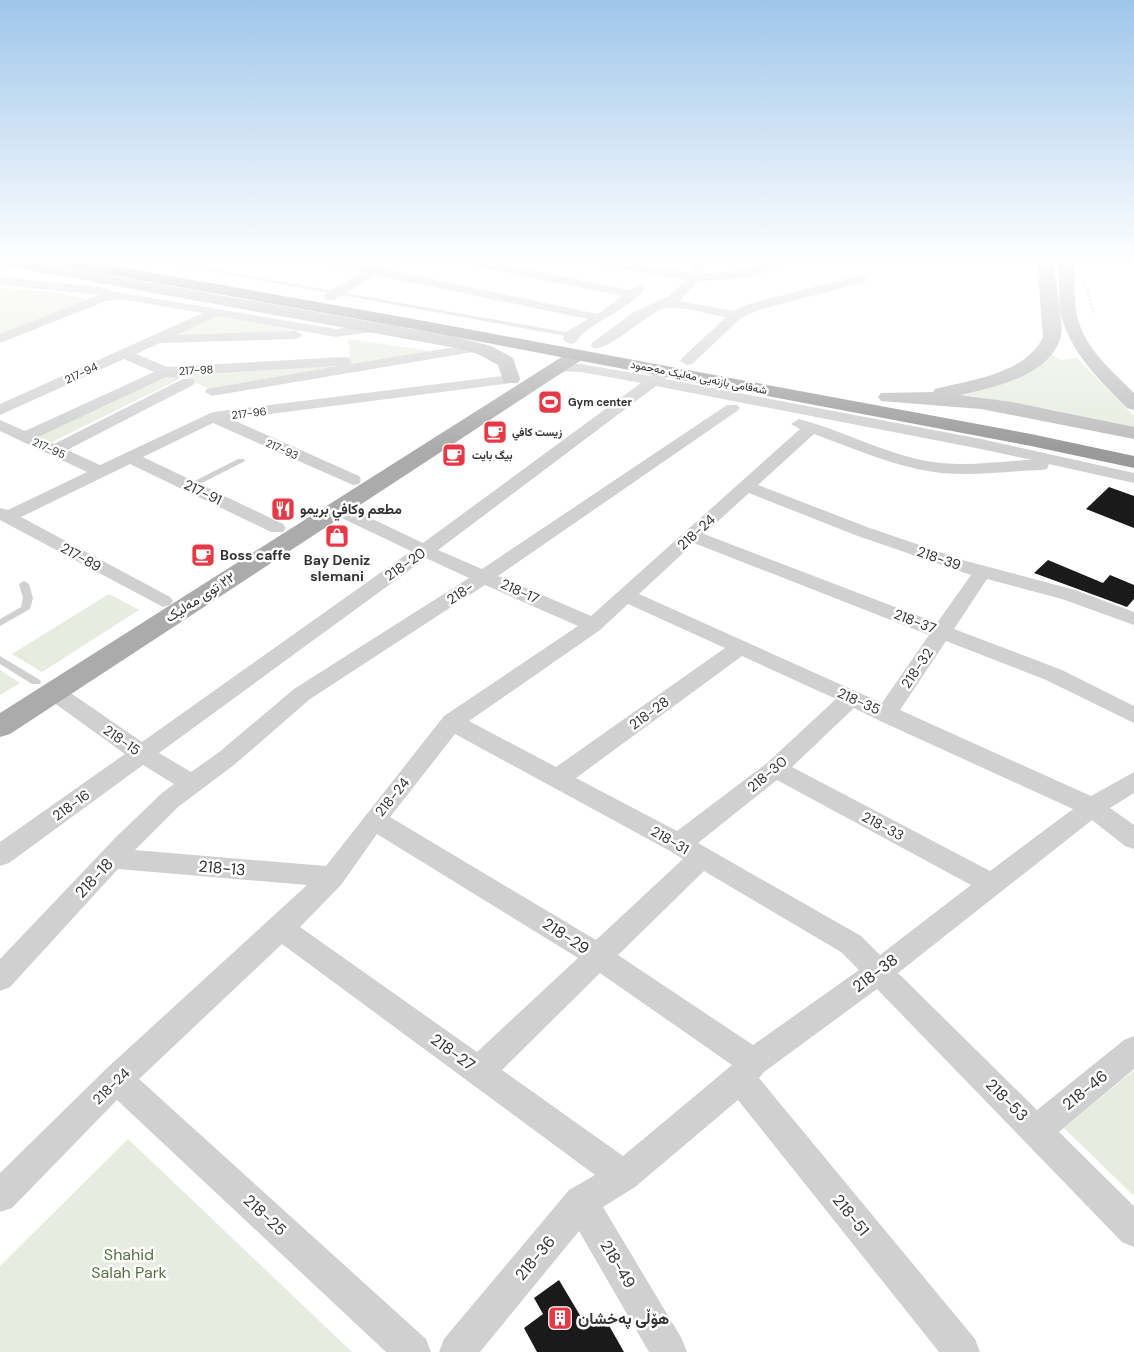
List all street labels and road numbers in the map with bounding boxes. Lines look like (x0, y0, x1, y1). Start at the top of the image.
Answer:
street label: شەقامی بازنەیی مەلیک مەحمود (630, 357, 769, 397)
street label: 217-94 (62, 359, 100, 387)
street label: 217-98 (178, 362, 214, 378)
street label: 217-96 (231, 404, 267, 422)
street label: 217-95 (30, 435, 68, 462)
street label: 217-93 (263, 436, 301, 462)
street label: 217-91 (181, 475, 225, 509)
street label: 218-24 (673, 510, 719, 554)
street label: 217-89 (57, 538, 105, 576)
street label: 218-39 (915, 542, 963, 574)
street label: 218-20 (381, 543, 429, 585)
street label: ٢٢ توی مەلیک (162, 568, 238, 626)
street label: 218-17 (498, 575, 542, 607)
street label: 218- (443, 578, 477, 608)
street label: 218-37 (891, 605, 939, 637)
street label: 218-32 (897, 644, 937, 692)
street label: 218-35 (835, 684, 883, 718)
street label: 218-28 (626, 693, 672, 733)
street label: 218-15 (100, 721, 144, 759)
street label: 218-30 (743, 752, 791, 796)
street label: 218-24 (371, 774, 413, 820)
street label: 218-16 (49, 785, 93, 825)
street label: 218-33 (859, 807, 907, 845)
street label: 218-31 (648, 822, 692, 858)
street label: 218-18 (70, 854, 118, 902)
street label: 218-13 (198, 855, 246, 881)
street label: 218-29 (539, 913, 593, 959)
street label: 218-38 (848, 949, 902, 997)
street label: 218-27 (427, 1029, 479, 1075)
street label: 218-24 (89, 1064, 134, 1108)
street label: 218-46 (1058, 1065, 1112, 1115)
street label: 218-53 (981, 1074, 1033, 1126)
street label: 218-25 (239, 1190, 291, 1240)
street label: 218-51 (828, 1190, 874, 1240)
street label: 218-36 (510, 1231, 560, 1285)
street label: 218-49 (596, 1236, 640, 1292)

